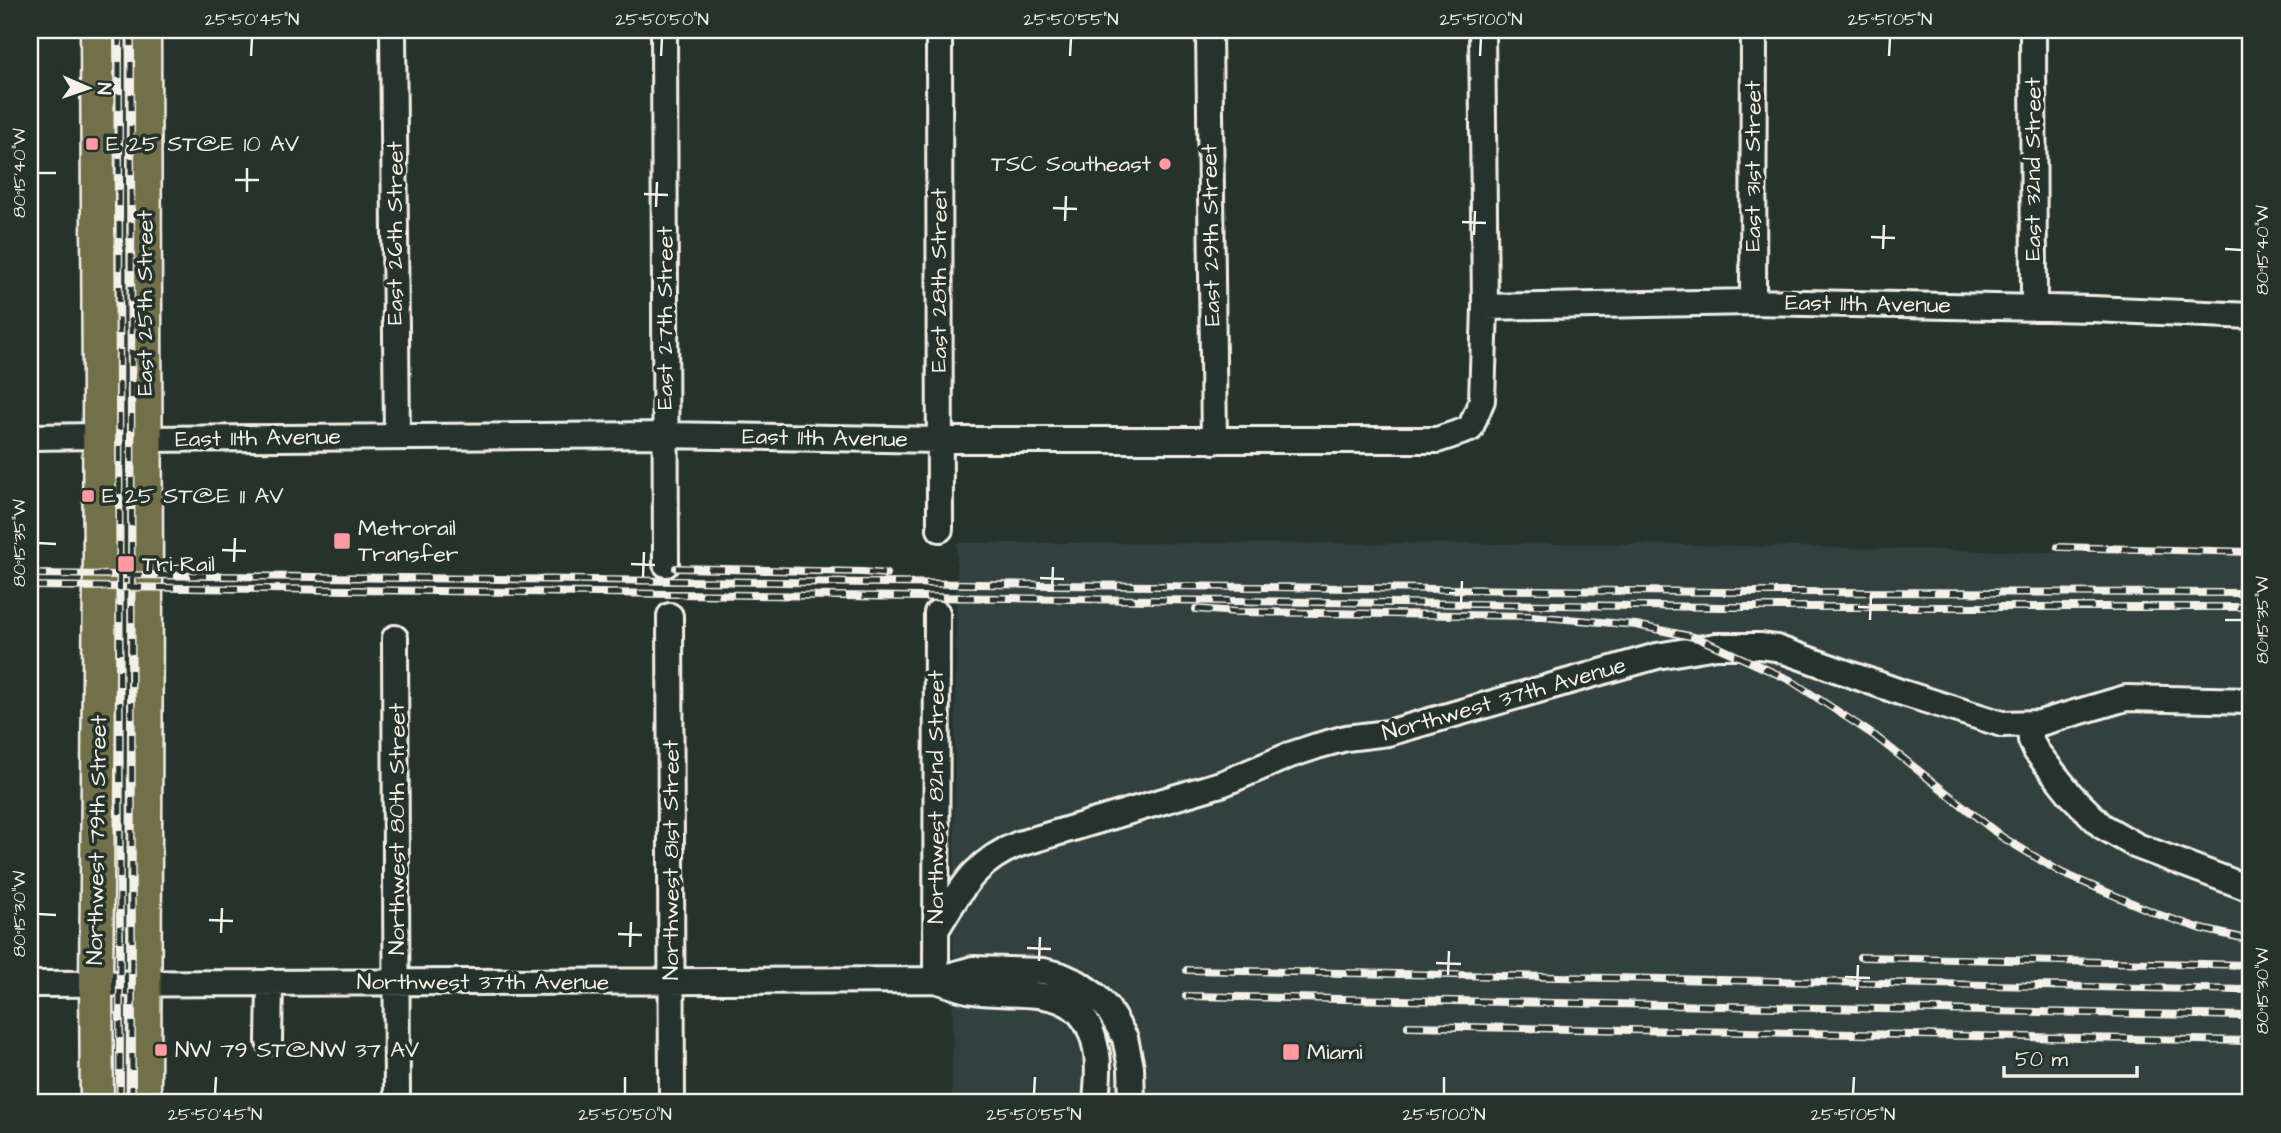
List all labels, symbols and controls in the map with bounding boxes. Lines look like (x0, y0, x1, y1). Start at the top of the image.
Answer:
text: 25°50'45"N (205, 7, 299, 32)
text: 25°50'50"N (615, 7, 709, 32)
text: 25°50'55"N (1023, 7, 1119, 32)
text: 25°51'00"N (1439, 7, 1523, 32)
text: 25°51'05"N (1848, 7, 1932, 32)
north arrow (52, 52, 122, 122)
street label: East 32nd Street (2017, 76, 2049, 261)
street label: East 31st Street (1737, 80, 1769, 252)
text: N (90, 82, 117, 95)
text: 80°15'40"W (7, 128, 32, 218)
place label: E 25 ST@E 10 AV (106, 128, 300, 160)
marker: E 25 ST@E 10 AV (84, 136, 100, 152)
street label: East 26th Street (379, 140, 411, 325)
street label: East 29th Street (1193, 143, 1229, 327)
place label: TSC Southeast (991, 148, 1152, 180)
marker: TSC Southeast (1157, 156, 1173, 172)
street label: East 28th Street (923, 187, 955, 372)
text: 80°15'40"W (2250, 205, 2275, 295)
street label: East 25th Street (129, 209, 161, 396)
street label: East 27th Street (649, 226, 681, 410)
street label: East 11th Avenue (1785, 287, 1951, 321)
street label: East 11th Avenue (175, 421, 341, 455)
street label: East 11th Avenue (742, 421, 908, 455)
place label: E 25 ST@E 11 AV (102, 480, 284, 512)
marker: E 25 ST@E 11 AV (80, 488, 96, 504)
text: 80°15'35"W (7, 499, 32, 587)
place label: Metrorail Transfer (358, 512, 459, 570)
marker: Metrorail Transfer (332, 531, 352, 551)
place label: Tri-Rail (142, 548, 215, 580)
marker: Tri-Rail (116, 554, 136, 574)
text: 80°15'35"W (2250, 576, 2275, 664)
street label: Northwest 37th Avenue (1378, 649, 1630, 749)
street label: Northwest 82nd Street (920, 670, 952, 924)
street label: Northwest 80th Street (381, 702, 413, 955)
street label: Northwest 79th Street (79, 714, 115, 965)
street label: Northwest 81st Street (655, 739, 687, 980)
text: 80°15'30"W (7, 871, 32, 957)
text: 80°15'30"W (2250, 948, 2275, 1034)
street label: Northwest 37th Avenue (357, 966, 609, 998)
place label: NW 79 ST@NW 37 AV (175, 1034, 420, 1066)
scale bar (2004, 1035, 2138, 1079)
place label: Miami (1307, 1036, 1363, 1068)
marker: NW 79 ST@NW 37 AV (153, 1042, 169, 1058)
marker: Miami (1281, 1042, 1301, 1062)
text: 50 m (2015, 1045, 2069, 1074)
text: 25°50'45"N (168, 1102, 262, 1127)
text: 25°50'50"N (578, 1102, 672, 1127)
text: 25°50'55"N (986, 1102, 1082, 1127)
text: 25°51'00"N (1402, 1102, 1486, 1127)
text: 25°51'05"N (1811, 1102, 1895, 1127)

